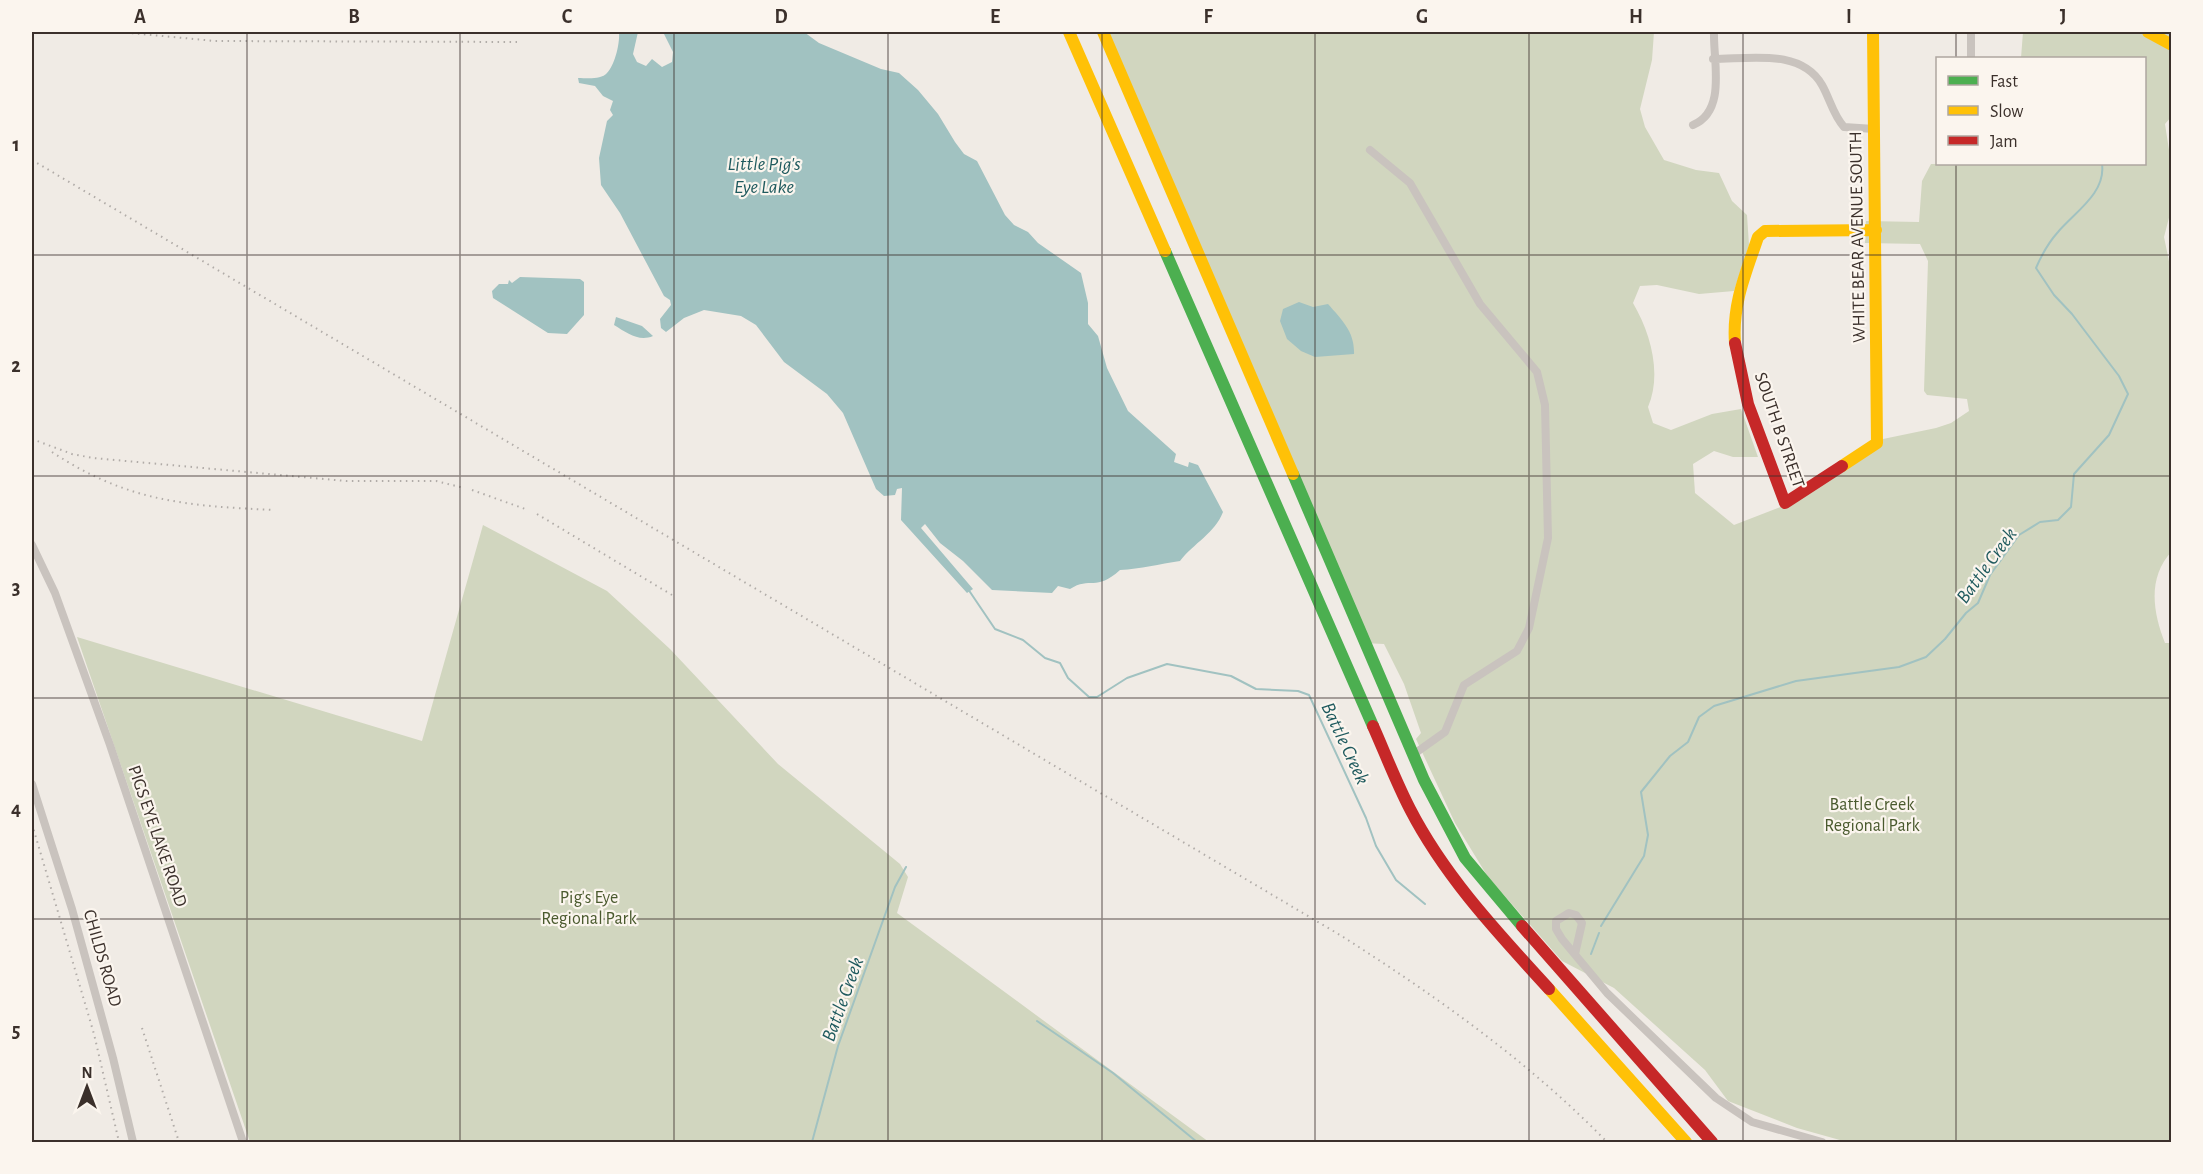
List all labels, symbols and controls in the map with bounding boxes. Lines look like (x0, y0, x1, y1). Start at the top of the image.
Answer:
text: A (134, 7, 146, 27)
text: B (348, 7, 360, 27)
text: C (562, 7, 573, 27)
text: D (774, 7, 788, 27)
text: E (990, 7, 1000, 27)
text: F (1203, 7, 1213, 27)
text: G (1416, 7, 1428, 27)
text: H (1629, 7, 1643, 27)
text: I (1846, 7, 1852, 27)
text: J (2060, 7, 2066, 27)
legend (1936, 57, 2146, 165)
text: Fast (1990, 73, 2018, 91)
text: Slow (1990, 103, 2023, 121)
street label: WHITE BEAR AVENUE SOUTH (1847, 131, 1869, 343)
text: Jam (1990, 133, 2018, 151)
text: 1 (12, 135, 20, 155)
water label: Little Pig's Eye Lake (727, 154, 801, 197)
text: 2 (11, 356, 21, 376)
street label: SOUTH B STREET (1751, 370, 1807, 491)
water label: Battle Creek (1953, 524, 2021, 607)
text: 3 (12, 578, 20, 598)
water label: Battle Creek (1317, 699, 1373, 787)
street label: PIGS EYE LAKE ROAD (124, 763, 190, 909)
park label: Battle Creek Regional Park (1824, 796, 1920, 835)
text: 4 (11, 799, 21, 819)
park label: Pig's Eye Regional Park (541, 889, 637, 928)
street label: CHILDS ROAD (80, 908, 124, 1009)
water label: Battle Creek (819, 955, 867, 1044)
text: 5 (12, 1021, 20, 1041)
north arrow (57, 1057, 117, 1117)
text: N (81, 1065, 93, 1081)

